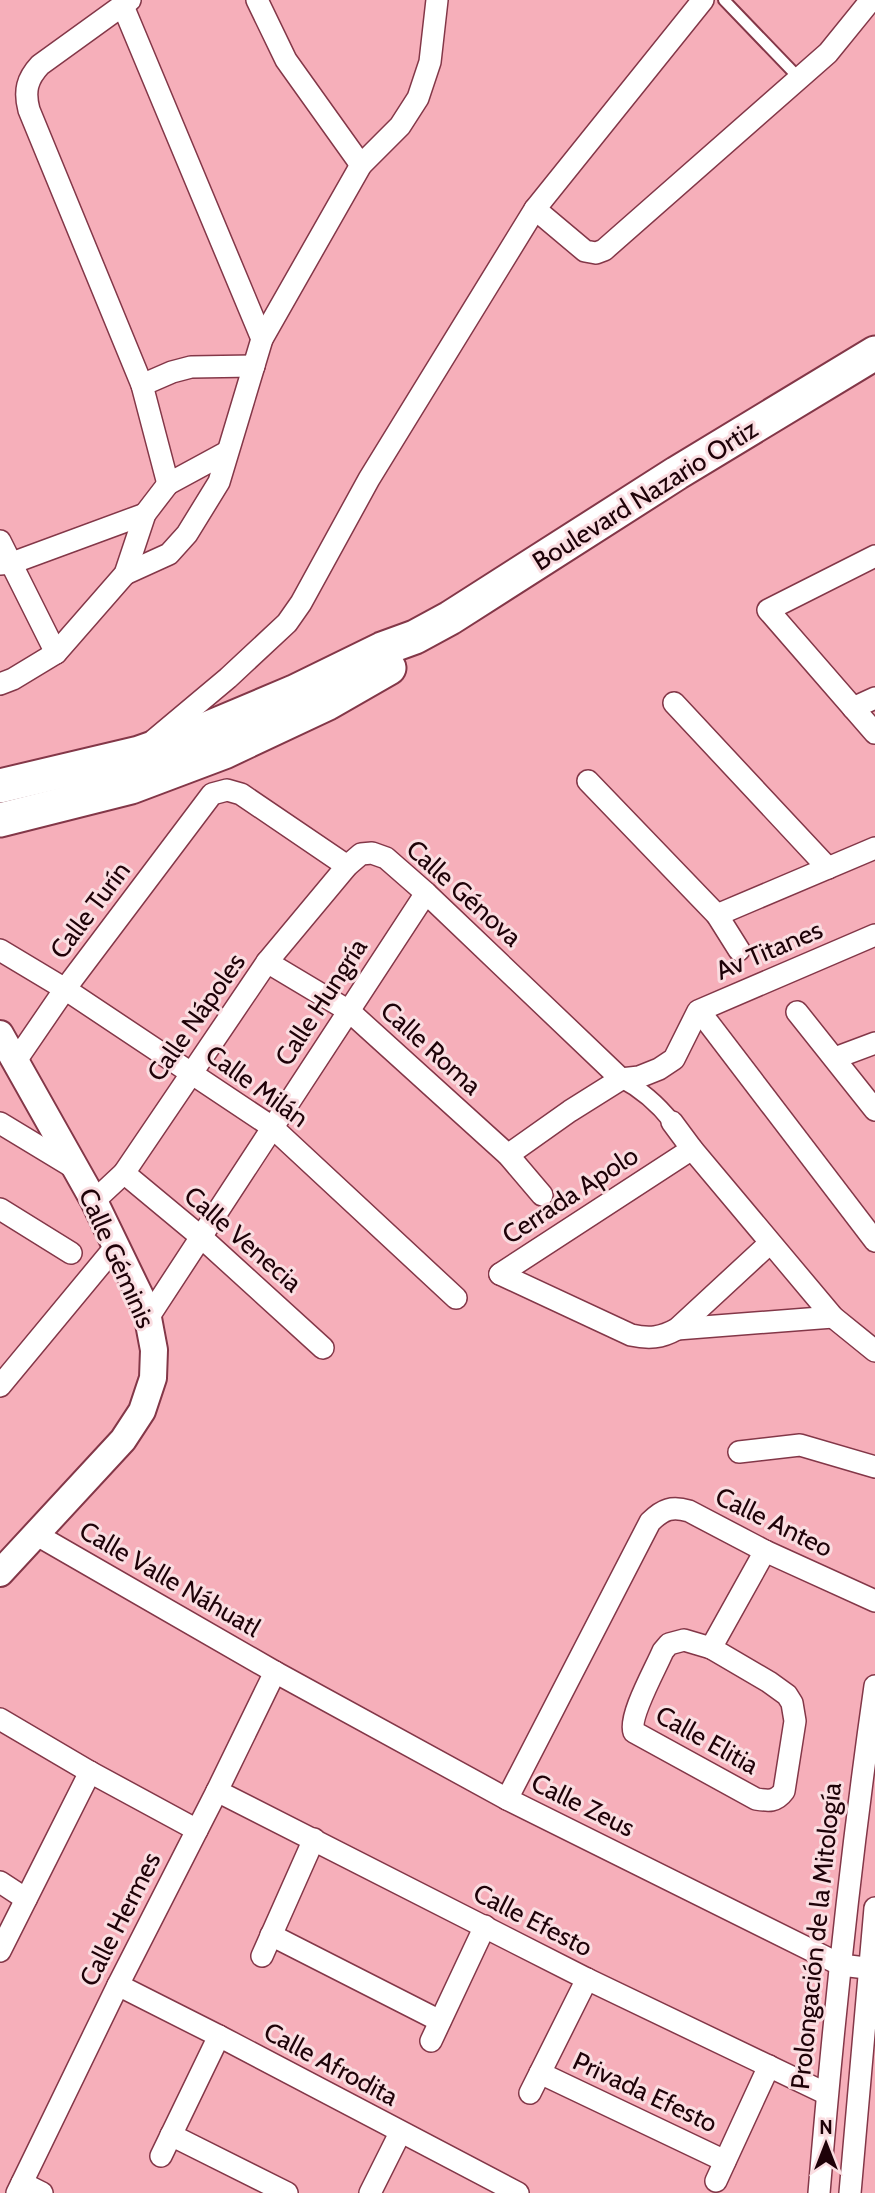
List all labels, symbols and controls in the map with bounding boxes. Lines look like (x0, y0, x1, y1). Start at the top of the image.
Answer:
street label: Boulevard Nazario Ortiz (526, 413, 764, 577)
street label: Calle Génova (400, 833, 529, 953)
street label: Calle Turín (43, 855, 137, 965)
street label: Av Titanes (711, 913, 827, 987)
street label: Calle Hungría (268, 932, 374, 1072)
street label: Calle Nápoles (140, 947, 252, 1087)
street label: Calle Roma (374, 994, 488, 1102)
street label: Calle Milán (199, 1038, 315, 1134)
street label: Cerrada Apolo (496, 1139, 644, 1251)
street label: Calle Venecia (178, 1179, 309, 1299)
street label: Calle Géminis (72, 1183, 162, 1333)
street label: Calle Anteo (710, 1480, 838, 1564)
street label: Calle Valle Náhuatl (74, 1514, 266, 1644)
street label: Calle Elitia (650, 1699, 764, 1782)
street label: Calle Zeus (526, 1766, 640, 1844)
street label: Prolongación de la Mitología (784, 1781, 848, 2091)
street label: Calle Hermes (73, 1846, 168, 1991)
street label: Calle Efesto (468, 1876, 598, 1964)
street label: Calle Afrodita (258, 2015, 404, 2113)
street label: Privada Efesto (568, 2045, 722, 2139)
north arrow (791, 2109, 861, 2179)
text: N (819, 2116, 833, 2139)

